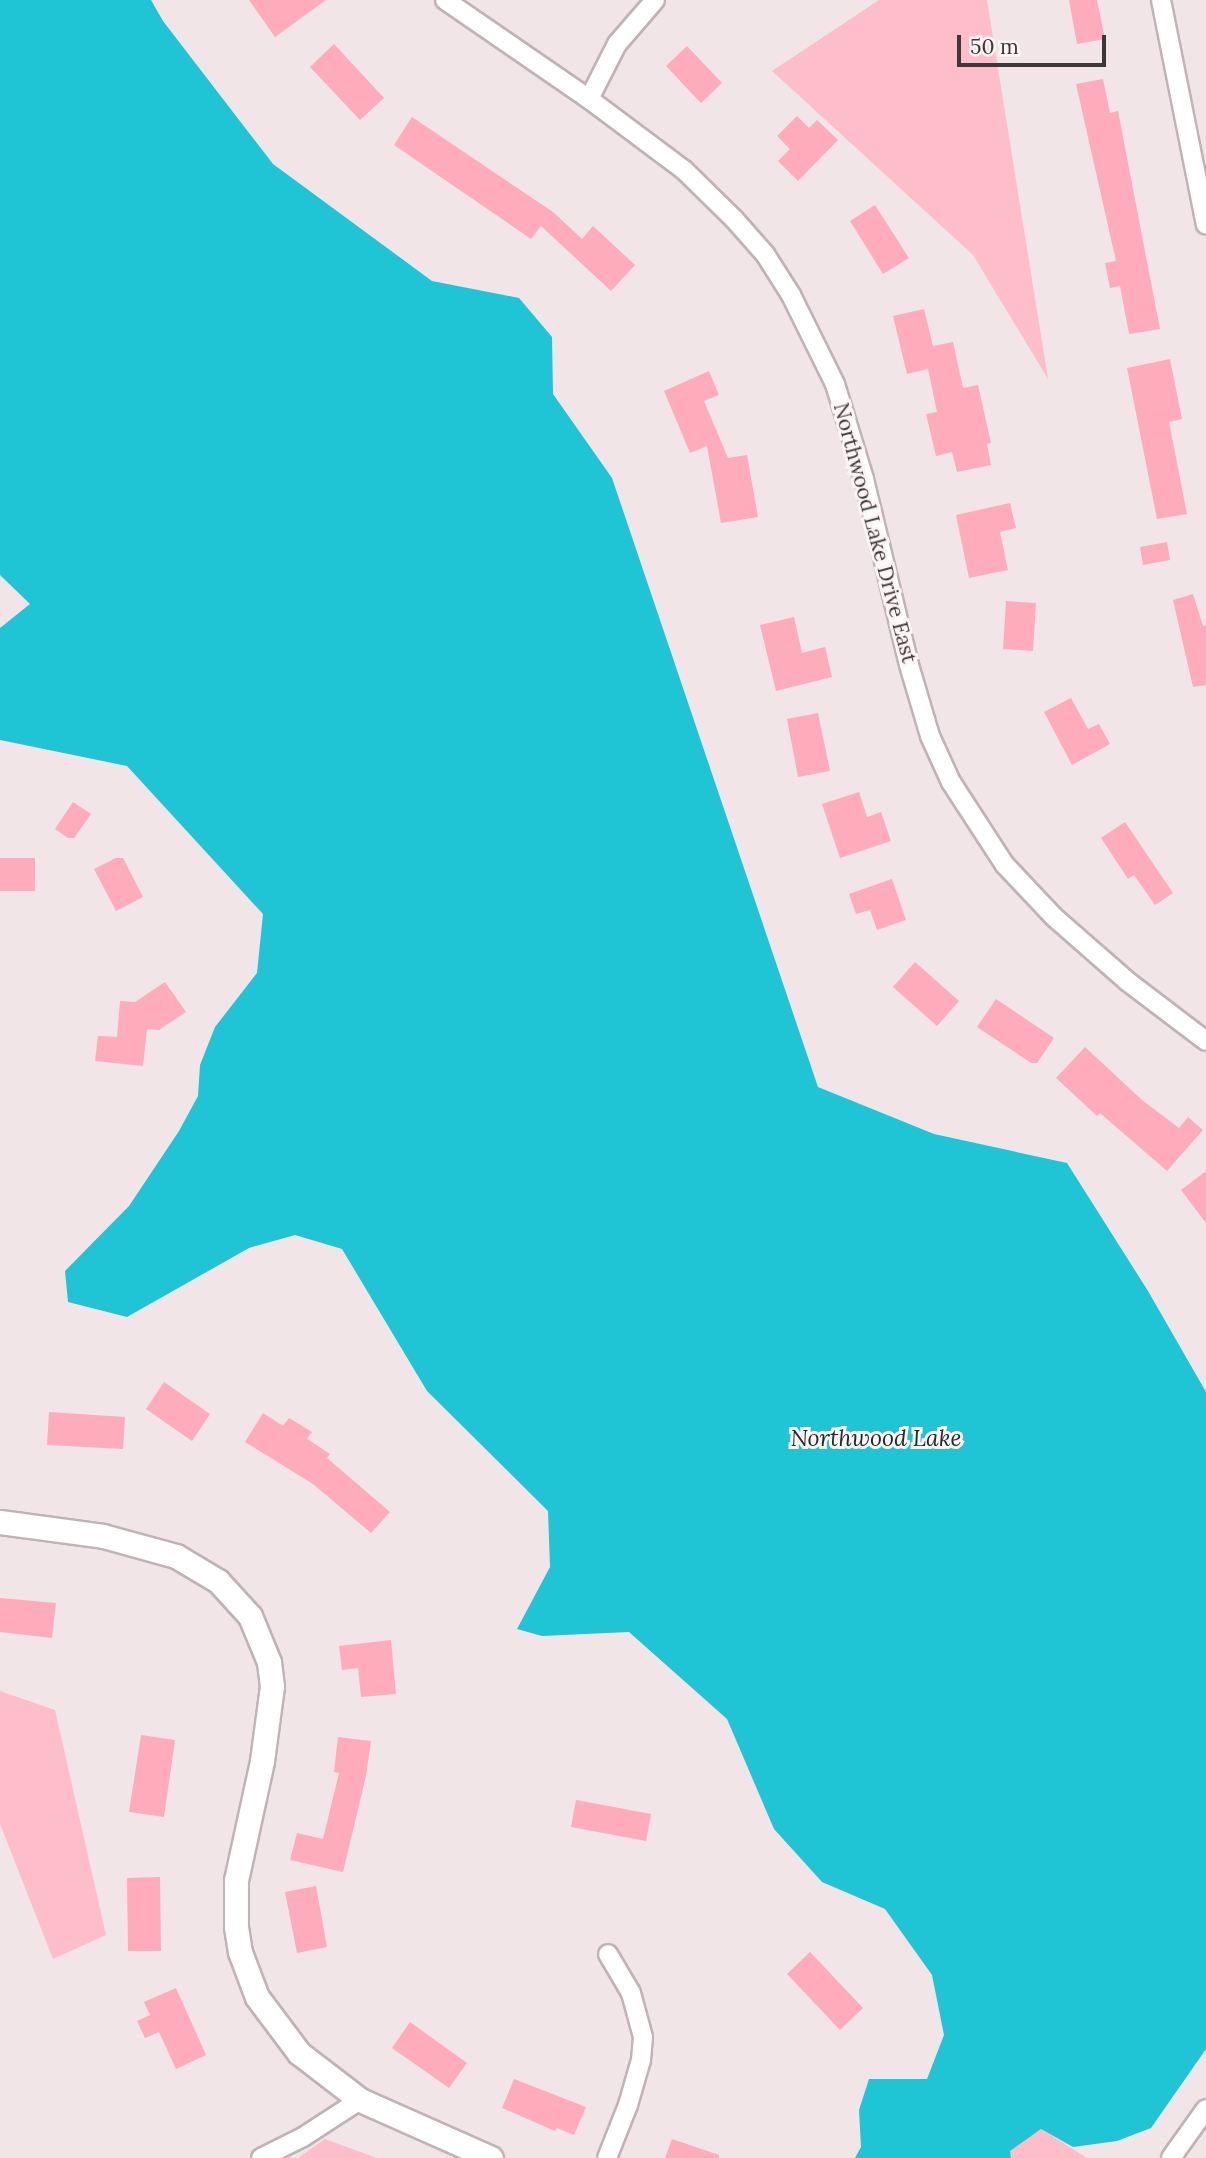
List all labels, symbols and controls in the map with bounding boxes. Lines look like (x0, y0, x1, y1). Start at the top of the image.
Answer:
scale bar (961, 21, 1110, 65)
text: 50 m (970, 33, 1019, 60)
street label: Northwood Lake Drive East (828, 400, 922, 666)
water label: Northwood Lake (790, 1424, 962, 1452)

